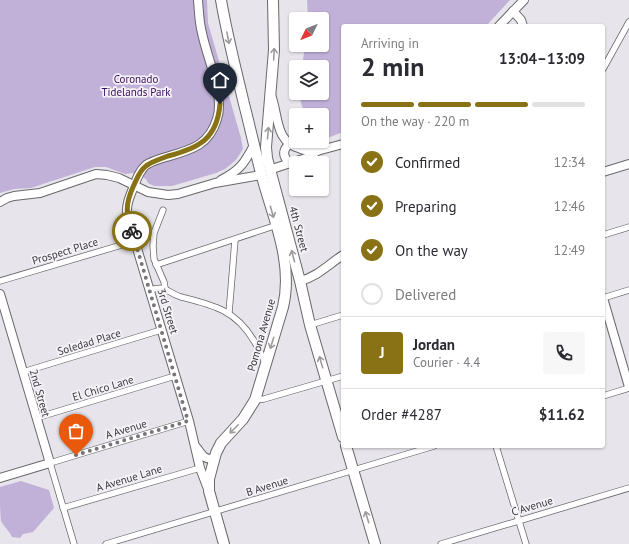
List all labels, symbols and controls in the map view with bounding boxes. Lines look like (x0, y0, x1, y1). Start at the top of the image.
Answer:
north arrow (289, 12, 329, 52)
map controls (289, 12, 329, 196)
one-way arrow (224, 32, 232, 45)
text: Arriving in (361, 35, 419, 52)
one-way arrow (270, 48, 277, 61)
text: 13:04–13:09 (499, 49, 585, 68)
text: 2 min (361, 50, 424, 83)
button: layers (289, 60, 329, 100)
pin (203, 63, 237, 104)
icon: home (209, 69, 231, 91)
park label: Coronado Tidelands Park (102, 72, 171, 99)
button: + (289, 108, 329, 148)
text: On the way · 220 m (361, 113, 469, 130)
one-way arrow (264, 127, 271, 140)
icon: check (361, 151, 383, 173)
text: Confirmed (395, 153, 460, 172)
text: 12:34 (554, 154, 585, 171)
button: − (289, 156, 329, 196)
icon: check (361, 195, 383, 217)
text: Preparing (395, 197, 457, 216)
text: 12:46 (554, 198, 585, 215)
street label: 4th Street (286, 205, 312, 254)
one-way arrow (269, 206, 276, 219)
courier (112, 211, 152, 251)
icon: bike (121, 220, 143, 242)
street label: Prospect Place (30, 234, 100, 268)
icon: check (361, 239, 383, 261)
text: On the way (395, 241, 468, 260)
text: 12:49 (554, 242, 585, 259)
one-way arrow (289, 250, 297, 263)
text: Delivered (395, 285, 456, 304)
street label: 3rd Street (154, 287, 182, 336)
street label: Pomona Avenue (244, 297, 278, 373)
street label: Soledad Place (55, 326, 123, 358)
button: phone (543, 332, 585, 374)
text: Jordan (413, 335, 455, 354)
one-way arrow (268, 337, 275, 350)
text: J (379, 343, 385, 362)
text: Courier · 4.4 (413, 354, 480, 371)
one-way arrow (317, 356, 324, 369)
street label: 2nd Street (27, 368, 54, 419)
street label: El Chico Lane (71, 372, 136, 404)
text: Order #4287 (361, 405, 442, 424)
text: $11.62 (539, 405, 585, 424)
pin (59, 414, 93, 455)
street label: A Avenue (103, 416, 149, 442)
icon: bag (65, 420, 87, 442)
one-way arrow (229, 424, 239, 434)
street label: A Avenue Lane (94, 461, 164, 495)
street label: B Avenue (244, 473, 290, 499)
street label: C Avenue (509, 493, 555, 519)
one-way arrow (363, 510, 370, 523)

